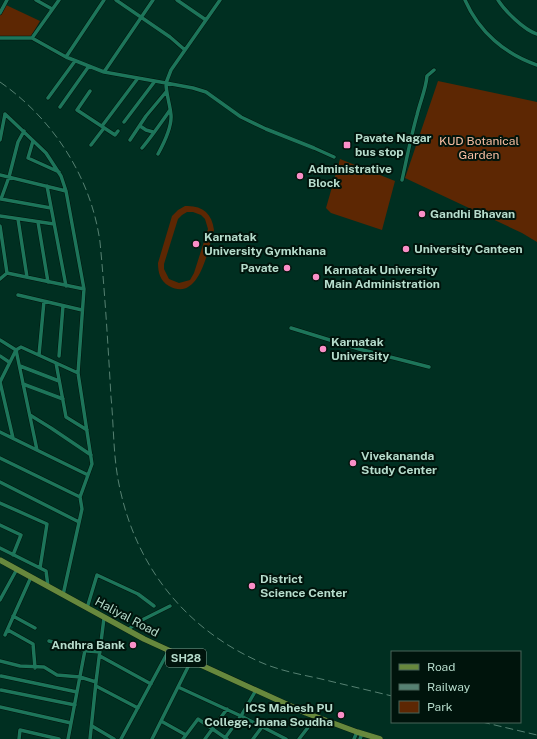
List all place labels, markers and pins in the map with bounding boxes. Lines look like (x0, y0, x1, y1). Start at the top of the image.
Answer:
place label: Pavate Nagar bus stop (355, 131, 432, 159)
marker: Pavate Nagar bus stop (342, 140, 352, 150)
place label: Administrative Block (308, 162, 392, 190)
marker: Administrative Block (295, 171, 305, 181)
place label: Gandhi Bhavan (430, 207, 515, 221)
marker: Gandhi Bhavan (417, 209, 427, 219)
place label: Karnatak University Gymkhana (204, 230, 326, 258)
marker: Karnatak University Gymkhana (191, 239, 201, 249)
place label: University Canteen (414, 242, 523, 256)
marker: University Canteen (401, 244, 411, 254)
place label: Pavate (240, 261, 279, 275)
marker: Pavate (282, 263, 292, 273)
place label: Karnatak University Main Administration (324, 263, 440, 291)
marker: Karnatak University Main Administration (311, 272, 321, 282)
place label: Karnatak University (331, 335, 389, 363)
marker: Karnatak University (318, 344, 328, 354)
place label: Vivekananda Study Center (361, 449, 437, 477)
marker: Vivekananda Study Center (348, 458, 358, 468)
place label: District Science Center (260, 572, 347, 600)
marker: District Science Center (247, 581, 257, 591)
place label: Andhra Bank (51, 638, 125, 652)
marker: Andhra Bank (128, 640, 138, 650)
place label: ICS Mahesh PU College, Jnana Soudha (204, 701, 333, 729)
marker: ICS Mahesh PU College, Jnana Soudha (336, 710, 346, 720)

